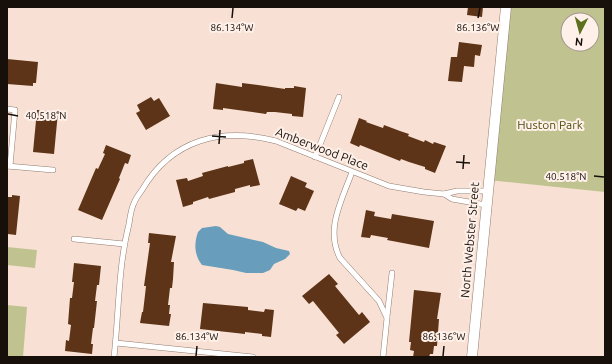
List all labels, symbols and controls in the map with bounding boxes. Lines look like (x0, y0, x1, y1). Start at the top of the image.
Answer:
north arrow (560, 12, 600, 52)
text: 86.134°W (210, 22, 254, 33)
text: 86.136°W (456, 22, 500, 33)
text: N (574, 36, 584, 48)
text: 40.518°N (25, 110, 67, 121)
park label: Huston Park (517, 118, 583, 131)
street label: Amberwood Place (274, 125, 370, 172)
text: 40.518°N (545, 171, 587, 182)
street label: North Webster Street (458, 181, 481, 298)
text: 86.134°W (175, 331, 219, 342)
text: 86.136°W (422, 331, 466, 342)

